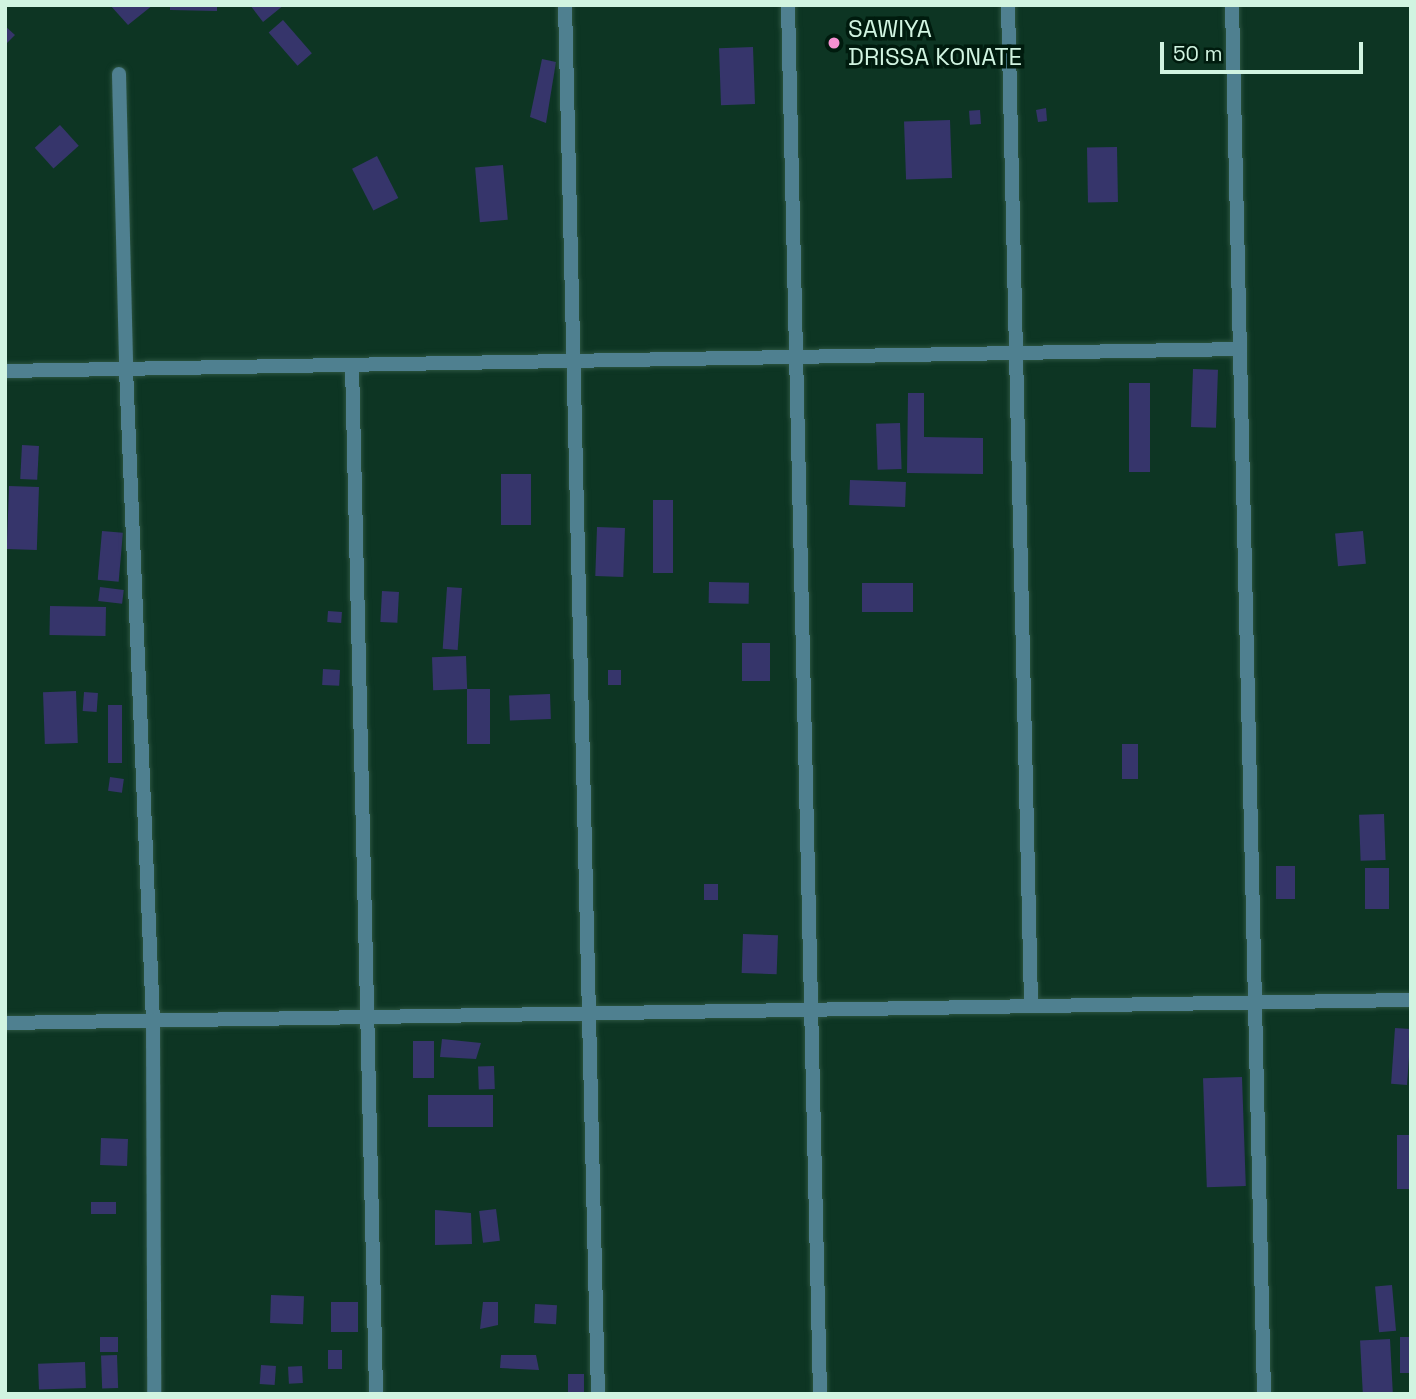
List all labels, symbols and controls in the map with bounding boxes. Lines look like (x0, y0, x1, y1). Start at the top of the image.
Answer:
place label: SAWIYA DRISSA KONATE (848, 15, 1022, 71)
scale bar (1164, 28, 1367, 72)
marker: SAWIYA DRISSA KONATE (826, 35, 842, 51)
text: 50 m (1173, 40, 1223, 67)

